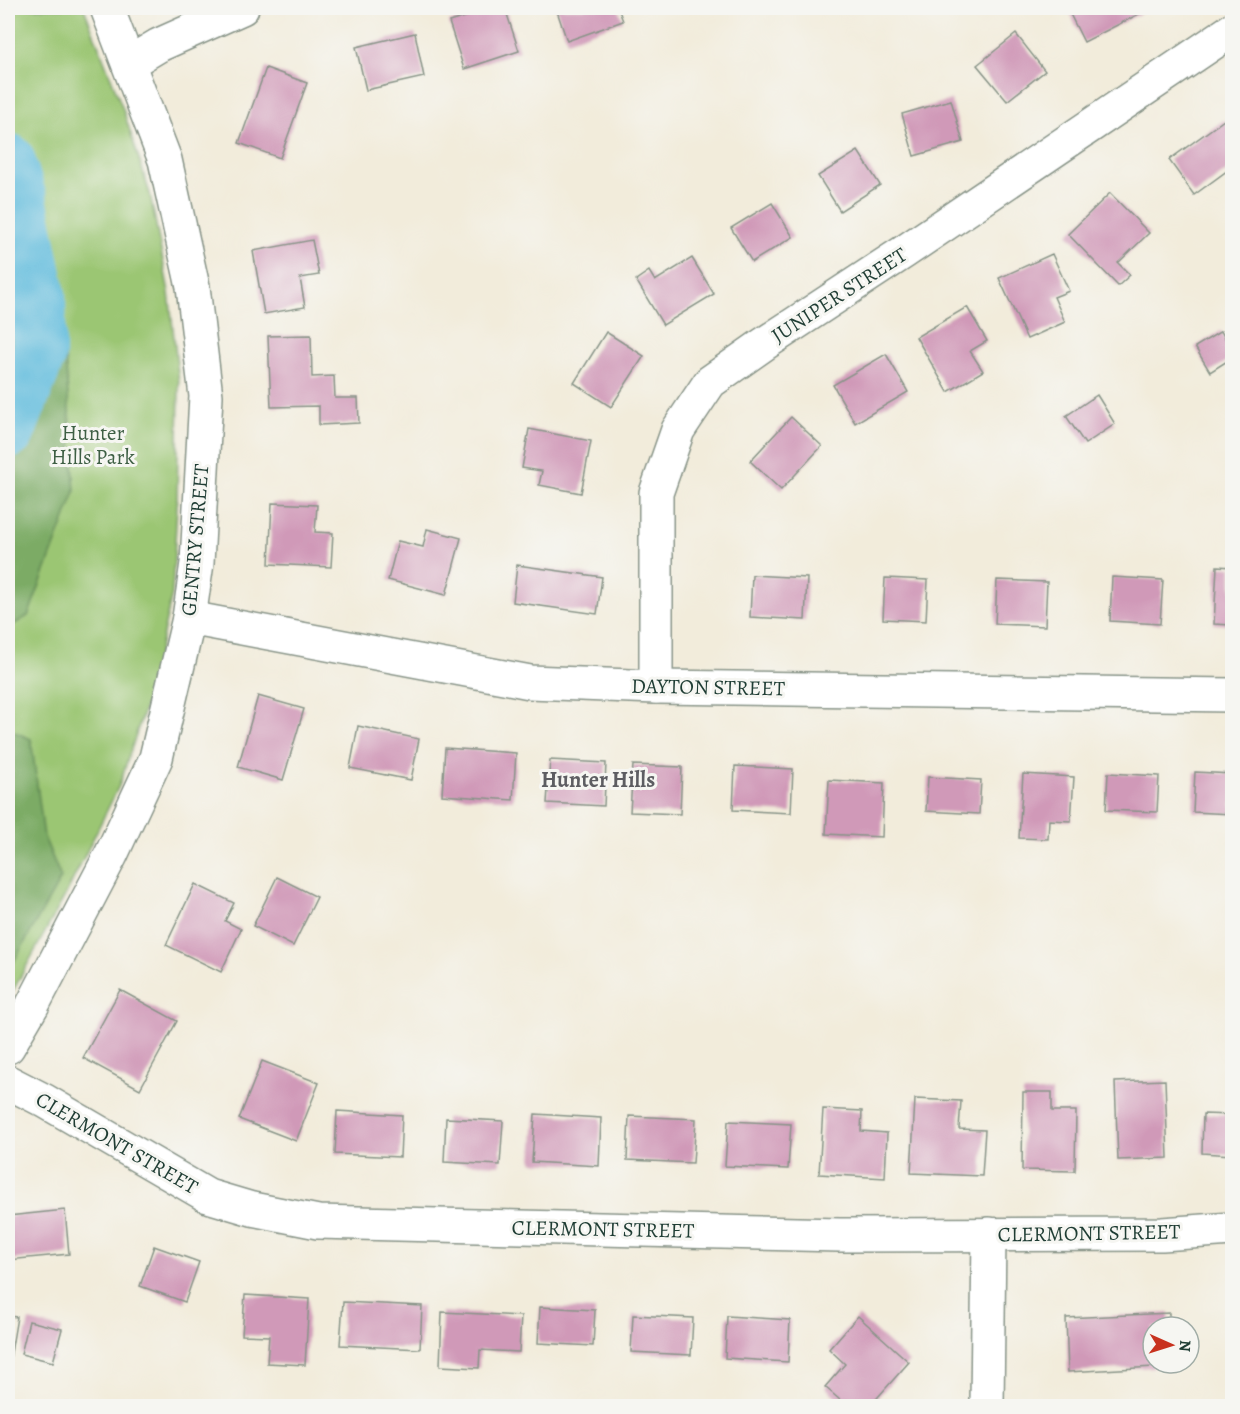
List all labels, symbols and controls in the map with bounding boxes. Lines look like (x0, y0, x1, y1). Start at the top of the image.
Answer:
street label: JUNIPER STREET (766, 240, 913, 349)
park label: Hunter Hills Park (51, 419, 135, 471)
street label: GENTRY STREET (174, 462, 216, 617)
street label: DAYTON STREET (631, 672, 786, 702)
district label: Hunter Hills (541, 765, 655, 795)
street label: CLERMONT STREET (31, 1085, 204, 1201)
street label: CLERMONT STREET (511, 1213, 695, 1245)
street label: CLERMONT STREET (997, 1217, 1181, 1249)
north arrow (1141, 1315, 1201, 1375)
text: N (1174, 1339, 1196, 1352)

